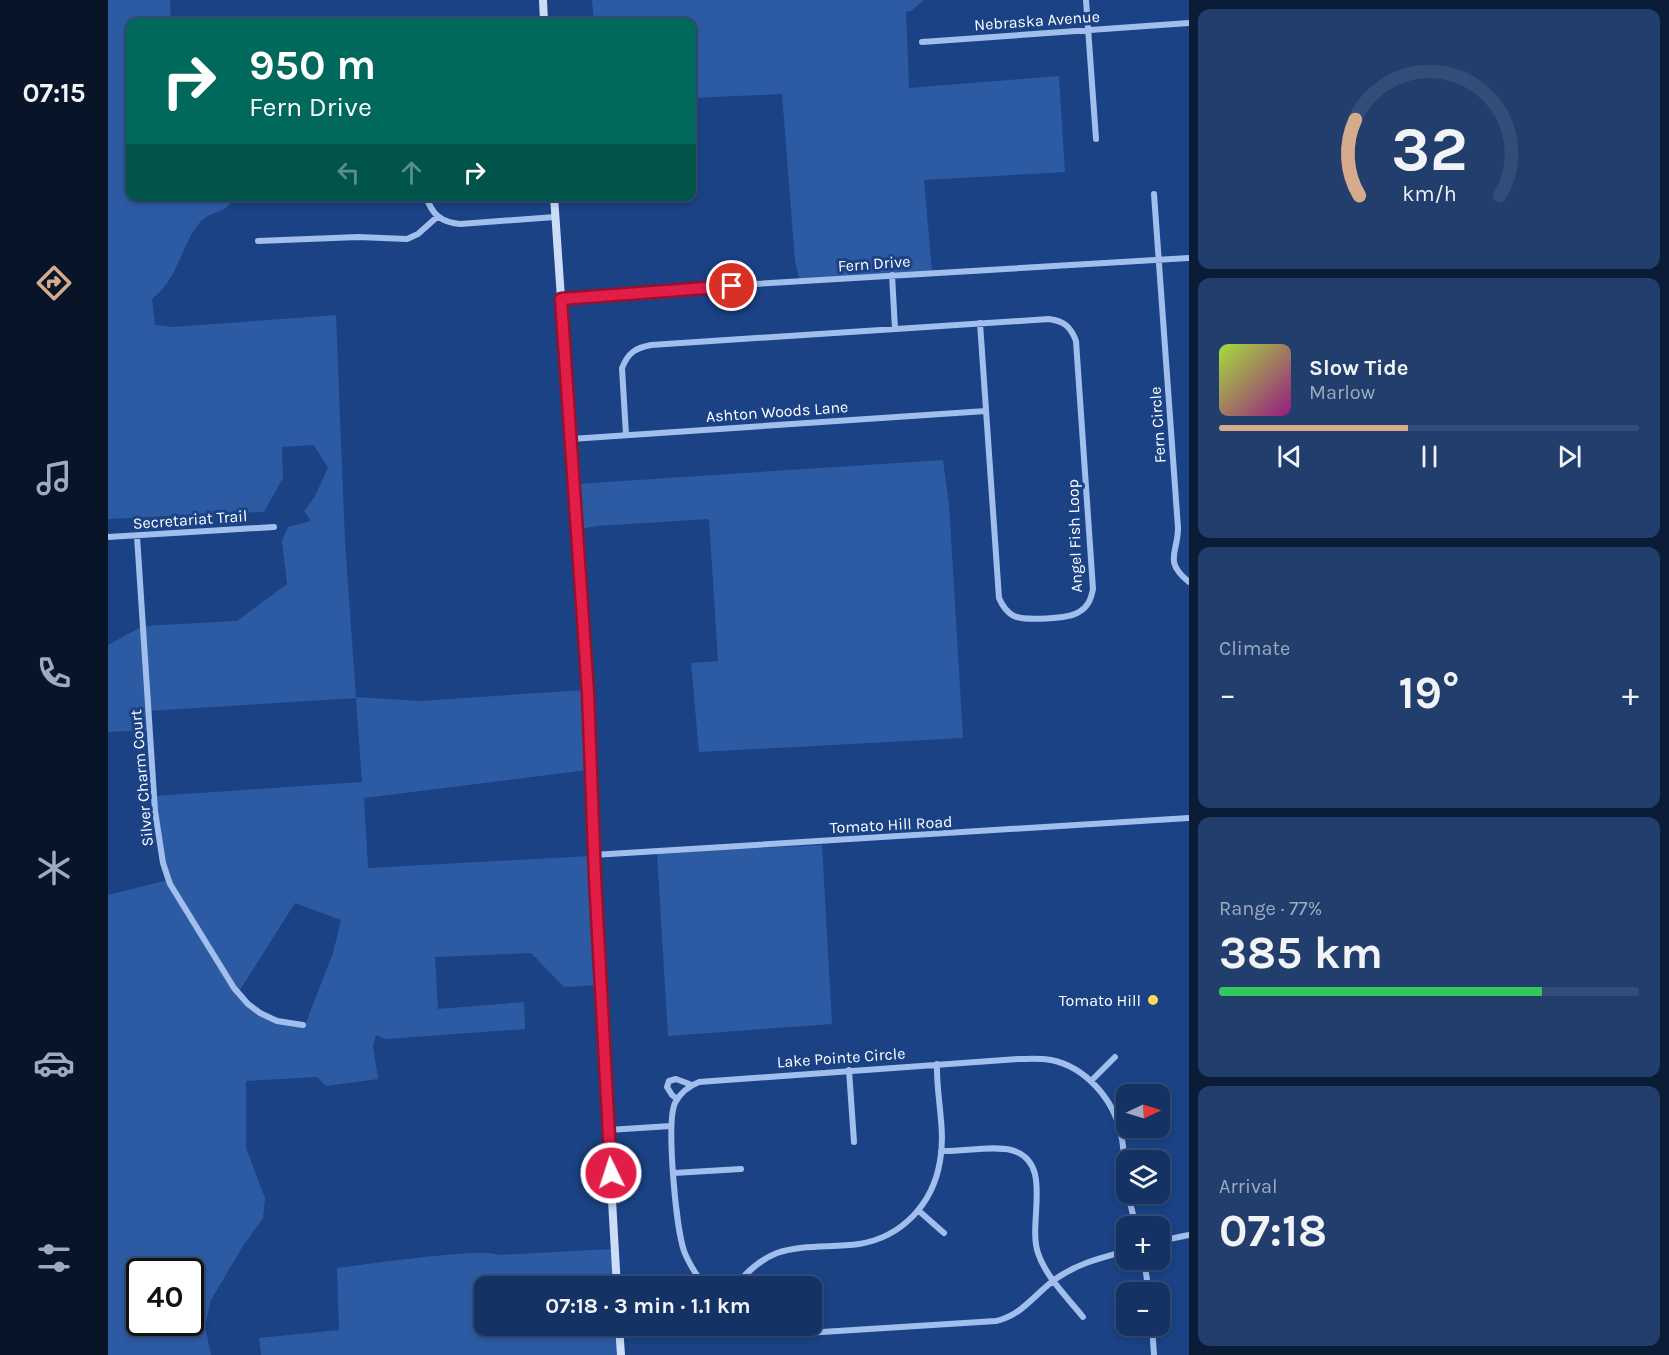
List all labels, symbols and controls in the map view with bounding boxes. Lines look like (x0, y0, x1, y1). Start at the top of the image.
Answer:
street label: Nebraska Avenue (974, 7, 1101, 34)
text: 950 m (249, 40, 376, 90)
icon: right (150, 42, 228, 120)
text: 07:15 (22, 77, 86, 109)
text: Fern Drive (249, 91, 372, 123)
text: 32 (1391, 113, 1467, 186)
icon: left (332, 156, 365, 189)
icon: ahead (395, 156, 428, 189)
icon: right (458, 156, 491, 189)
text: km/h (1402, 181, 1456, 206)
street label: Fern Drive (837, 251, 911, 276)
pin (706, 260, 757, 311)
icon: directions (33, 262, 75, 304)
icon: arrive (715, 269, 748, 302)
text: Slow Tide (1309, 355, 1409, 381)
text: Marlow (1309, 381, 1375, 404)
street label: Fern Circle (1145, 386, 1170, 464)
street label: Ashton Woods Lane (705, 397, 849, 426)
icon: previous (1273, 440, 1306, 473)
icon: pause (1413, 440, 1446, 473)
icon: next (1553, 440, 1586, 473)
icon: music (33, 457, 75, 499)
street label: Angel Fish Loop (1063, 479, 1086, 593)
street label: Secretariat Trail (132, 506, 248, 533)
text: Climate (1219, 637, 1290, 660)
icon: phone (33, 652, 75, 694)
text: 19° (1399, 667, 1459, 719)
text: − (1219, 675, 1236, 713)
text: + (1622, 675, 1639, 713)
street label: Silver Charm Court (126, 709, 157, 847)
street label: Tomato Hill Road (829, 812, 953, 837)
icon: climate (33, 847, 75, 889)
text: Range · 77% (1219, 897, 1322, 920)
text: 385 km (1219, 927, 1383, 979)
place label: Tomato Hill (1059, 991, 1141, 1010)
marker: Tomato Hill (1146, 993, 1160, 1007)
icon: car (33, 1042, 75, 1084)
street label: Lake Pointe Circle (776, 1044, 906, 1071)
north arrow (1116, 1084, 1170, 1138)
map controls (1116, 1084, 1170, 1336)
position arrow (579, 1141, 643, 1205)
button: layers (1116, 1150, 1170, 1204)
text: Arrival (1219, 1175, 1278, 1198)
text: 07:18 (1219, 1205, 1327, 1257)
button: + (1116, 1216, 1170, 1270)
icon: filters (33, 1237, 75, 1279)
speed limit sign: 40 (126, 1258, 204, 1336)
button: − (1116, 1282, 1170, 1336)
text: 07:18 · 3 min · 1.1 km (545, 1293, 751, 1319)

